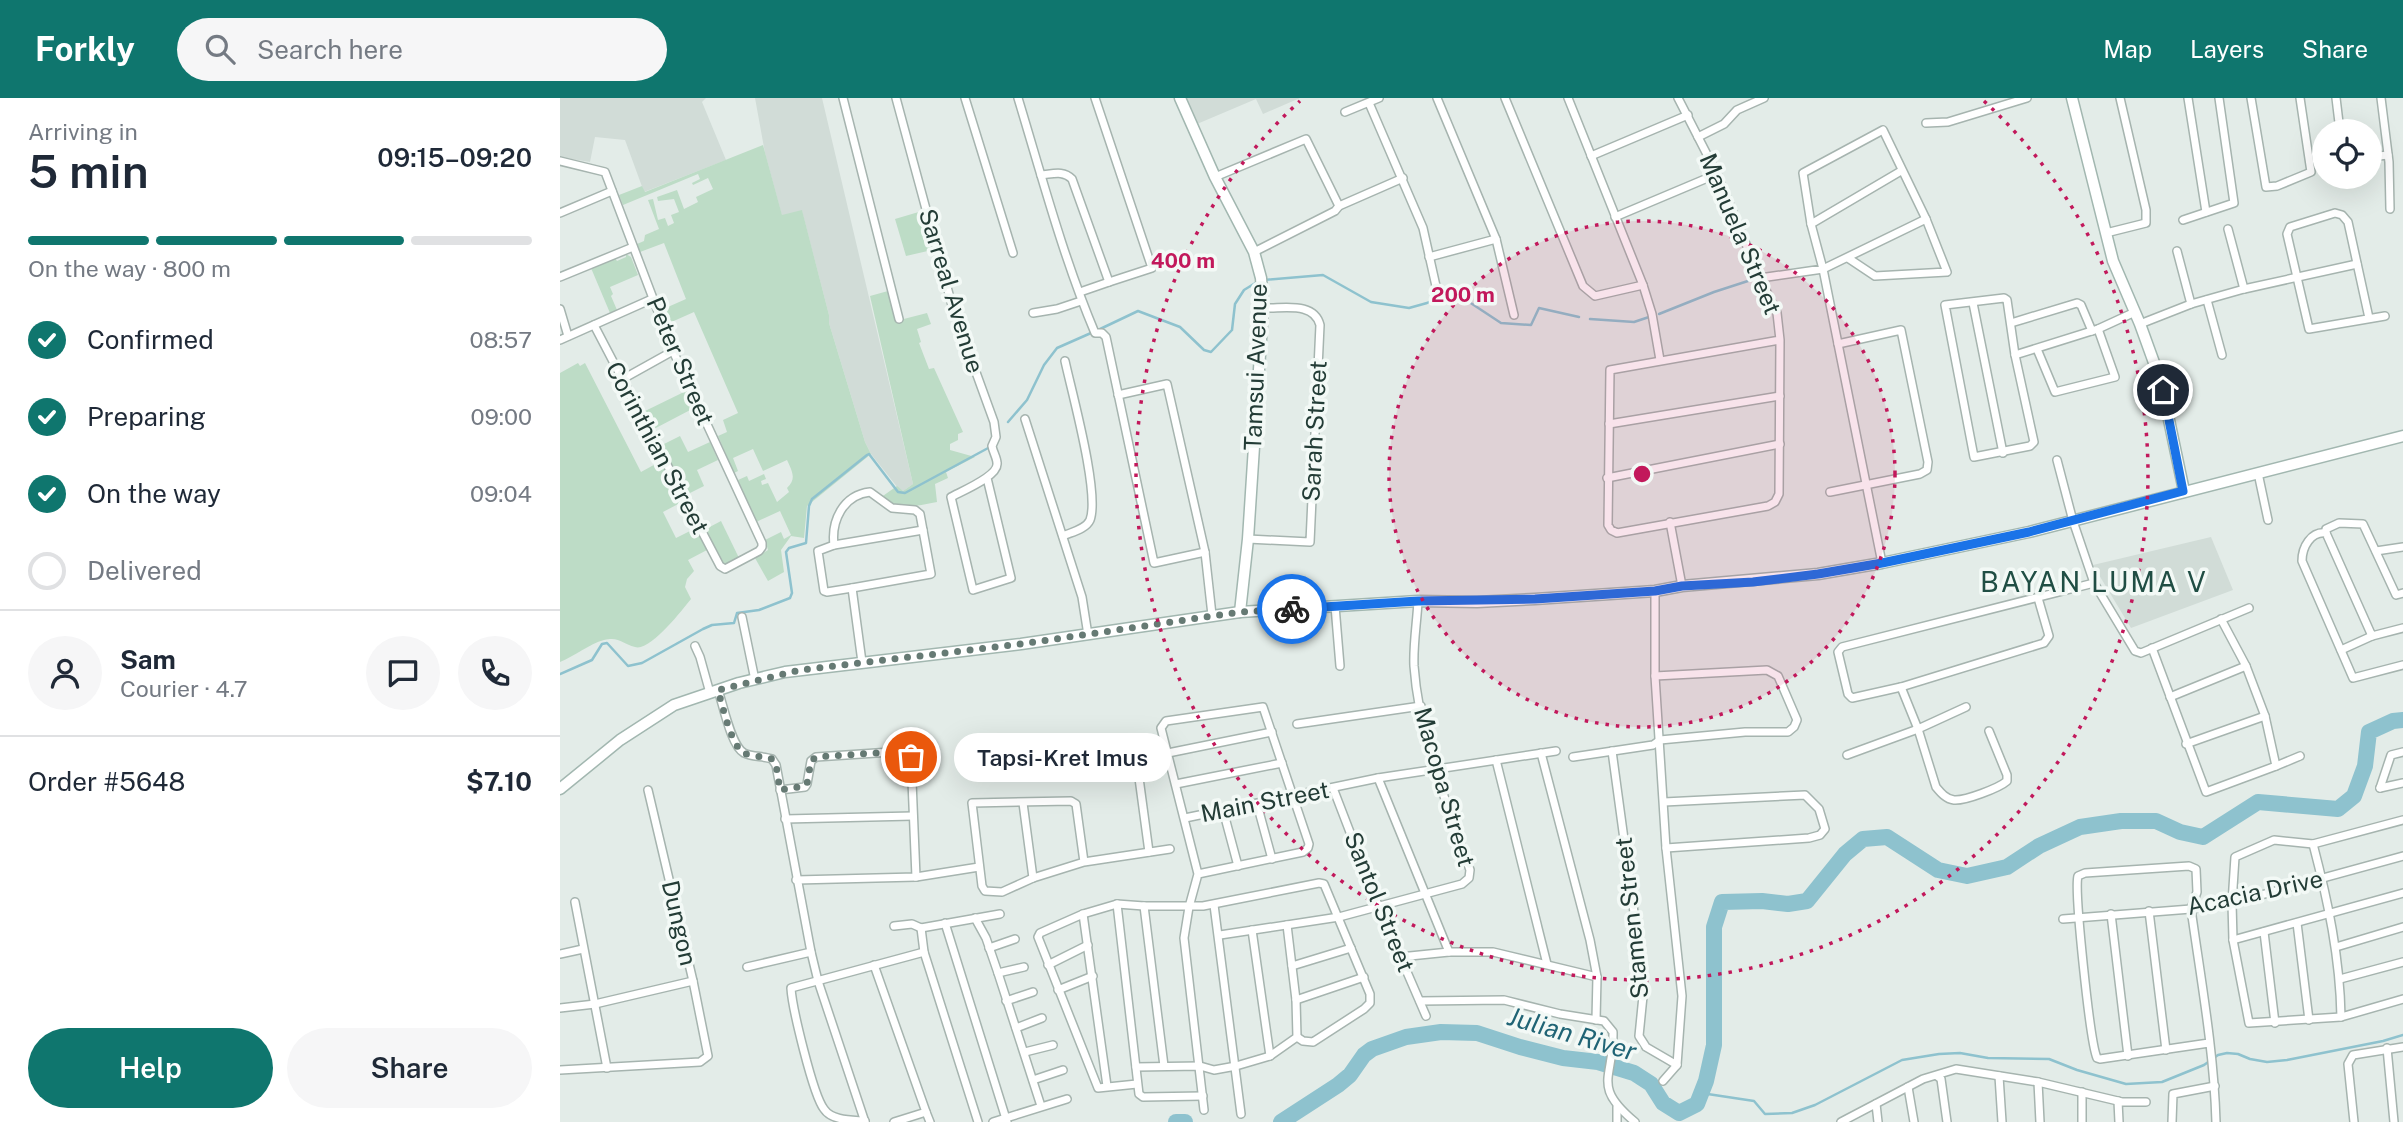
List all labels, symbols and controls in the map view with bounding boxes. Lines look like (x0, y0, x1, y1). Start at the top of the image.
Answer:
search box (177, 18, 667, 81)
text: Forkly (35, 30, 135, 68)
icon: search (201, 30, 239, 68)
text: Search here (257, 34, 403, 65)
text: Map (2103, 35, 2152, 63)
text: Layers (2190, 35, 2264, 63)
text: Share (2302, 35, 2368, 63)
text: Arriving in (28, 118, 138, 145)
map controls (2312, 119, 2382, 189)
button: locate (2312, 119, 2382, 189)
text: 09:15–09:20 (377, 142, 532, 173)
text: 5 min (28, 144, 149, 198)
street label: Manuela Street (1694, 149, 1787, 318)
street label: Sarreal Avenue (914, 205, 990, 376)
text: 400 m (1151, 248, 1215, 273)
text: On the way · 800 m (28, 255, 231, 282)
text: 200 m (1431, 282, 1495, 307)
street label: Tamsui Avenue (1238, 283, 1272, 451)
street label: Peter Street (641, 293, 720, 429)
icon: check (28, 321, 66, 359)
text: Confirmed (87, 324, 214, 355)
text: 08:57 (469, 326, 532, 353)
street label: Corinthian Street (601, 357, 715, 538)
street label: Sarah Street (1296, 360, 1332, 502)
pin (2133, 360, 2193, 420)
icon: home (2144, 371, 2182, 409)
icon: check (28, 398, 66, 436)
text: Preparing (87, 401, 206, 432)
text: 09:00 (471, 403, 532, 430)
centre of rings (1630, 462, 1654, 486)
icon: check (28, 475, 66, 513)
text: On the way (87, 478, 221, 509)
text: 09:04 (470, 480, 532, 507)
text: Delivered (87, 555, 202, 586)
district label: BAYAN LUMA V (1980, 565, 2208, 598)
courier (1257, 574, 1327, 644)
icon: bike (1273, 590, 1311, 628)
button: person (28, 636, 102, 710)
button: chat (366, 636, 440, 710)
button: phone (458, 636, 532, 710)
text: Sam (120, 644, 176, 675)
text: Courier · 4.7 (120, 675, 248, 702)
street label: Macopa Street (1409, 704, 1481, 870)
pin (881, 727, 941, 787)
callout: Tapsi-Kret Imus (953, 732, 1170, 782)
icon: bag (892, 738, 930, 776)
text: Tapsi-Kret Imus (977, 744, 1148, 771)
text: Order #5648 (28, 766, 185, 797)
text: $7.10 (466, 766, 532, 797)
street label: Main Street (1198, 775, 1331, 827)
street label: Santol Street (1339, 828, 1421, 976)
street label: Stamen Street (1609, 836, 1653, 1000)
street label: Acacia Drive (2184, 864, 2325, 920)
street label: Dungon (657, 877, 703, 968)
water label: Julian River (1504, 1000, 1640, 1067)
button: Help (28, 1028, 273, 1108)
button: Share (287, 1028, 532, 1108)

